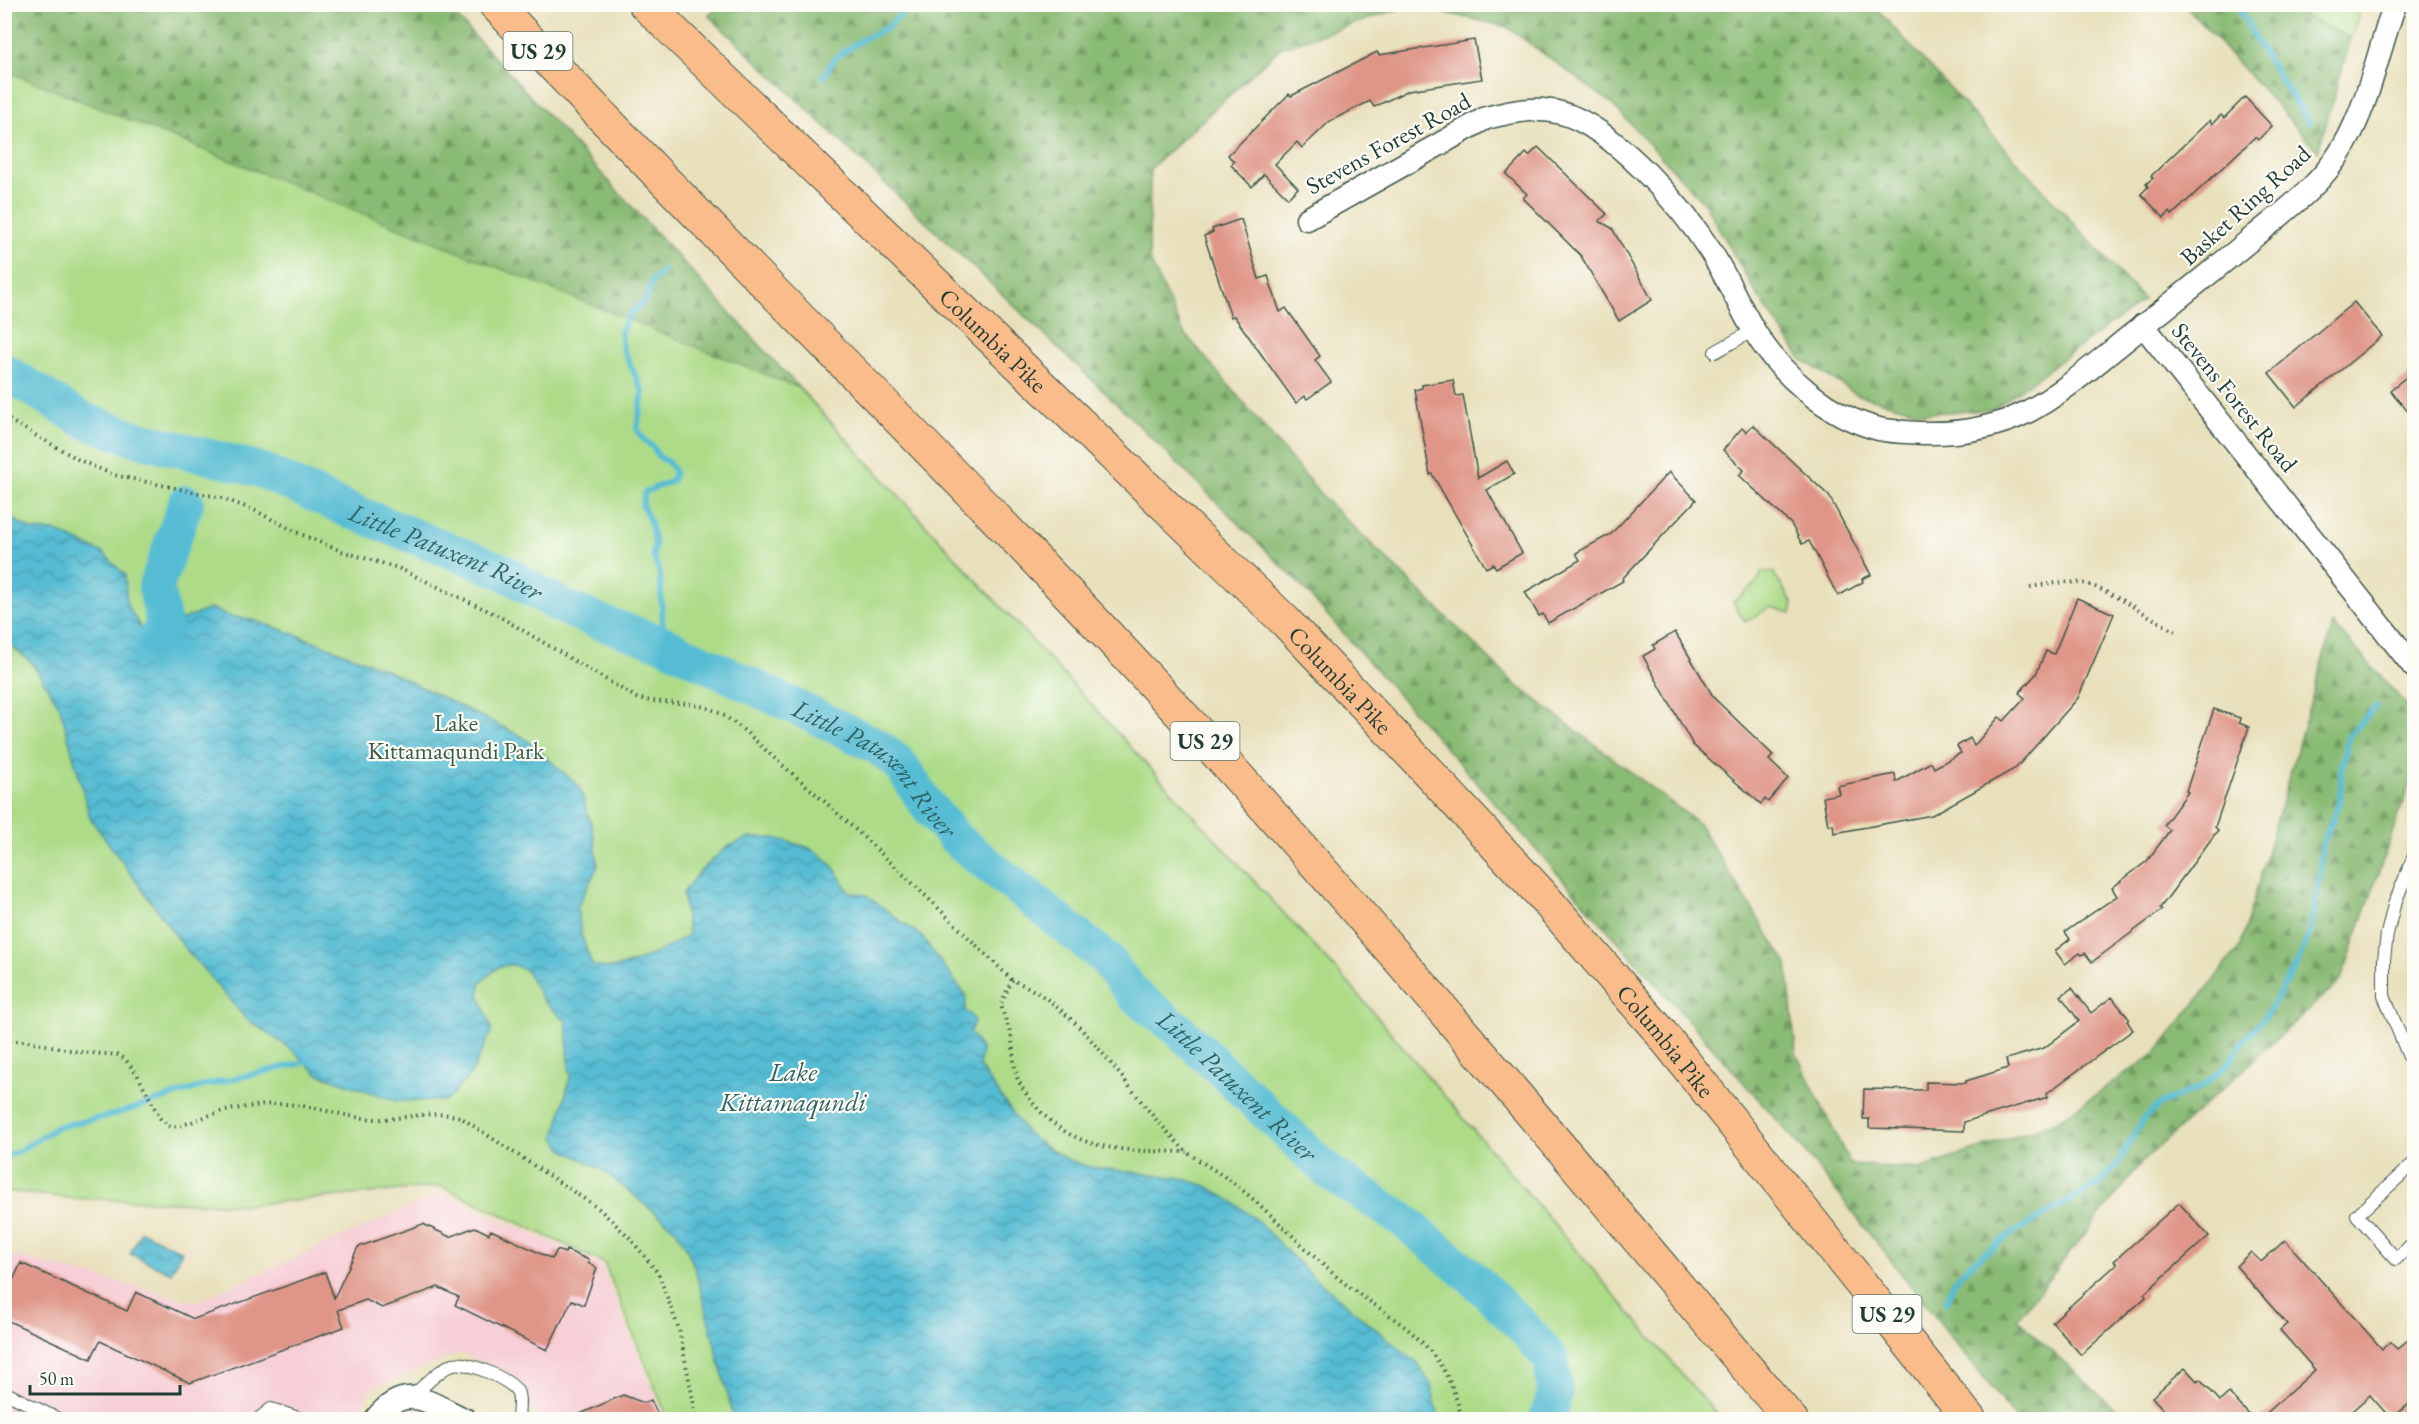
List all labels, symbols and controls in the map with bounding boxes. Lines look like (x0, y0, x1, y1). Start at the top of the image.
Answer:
road number: US 29 (504, 32, 572, 70)
street label: Stevens Forest Road (1300, 85, 1477, 201)
street label: Basket Ring Road (2173, 138, 2317, 272)
street label: Columbia Pike (933, 281, 1054, 399)
street label: Stevens Forest Road (2165, 316, 2305, 479)
water label: Little Patuxent River (343, 495, 550, 609)
street label: Columbia Pike (1282, 619, 1400, 741)
water label: Little Patuxent River (786, 691, 965, 846)
park label: Lake Kittamaqundi Park (368, 707, 545, 766)
road number: US 29 (1170, 722, 1240, 760)
street label: Columbia Pike (1610, 977, 1722, 1104)
water label: Little Patuxent River (1149, 1001, 1325, 1170)
water label: Lake Kittamaqundi (719, 1055, 868, 1120)
road number: US 29 (1852, 1295, 1922, 1333)
scale bar (30, 1358, 180, 1396)
text: 50 m (39, 1367, 74, 1390)

